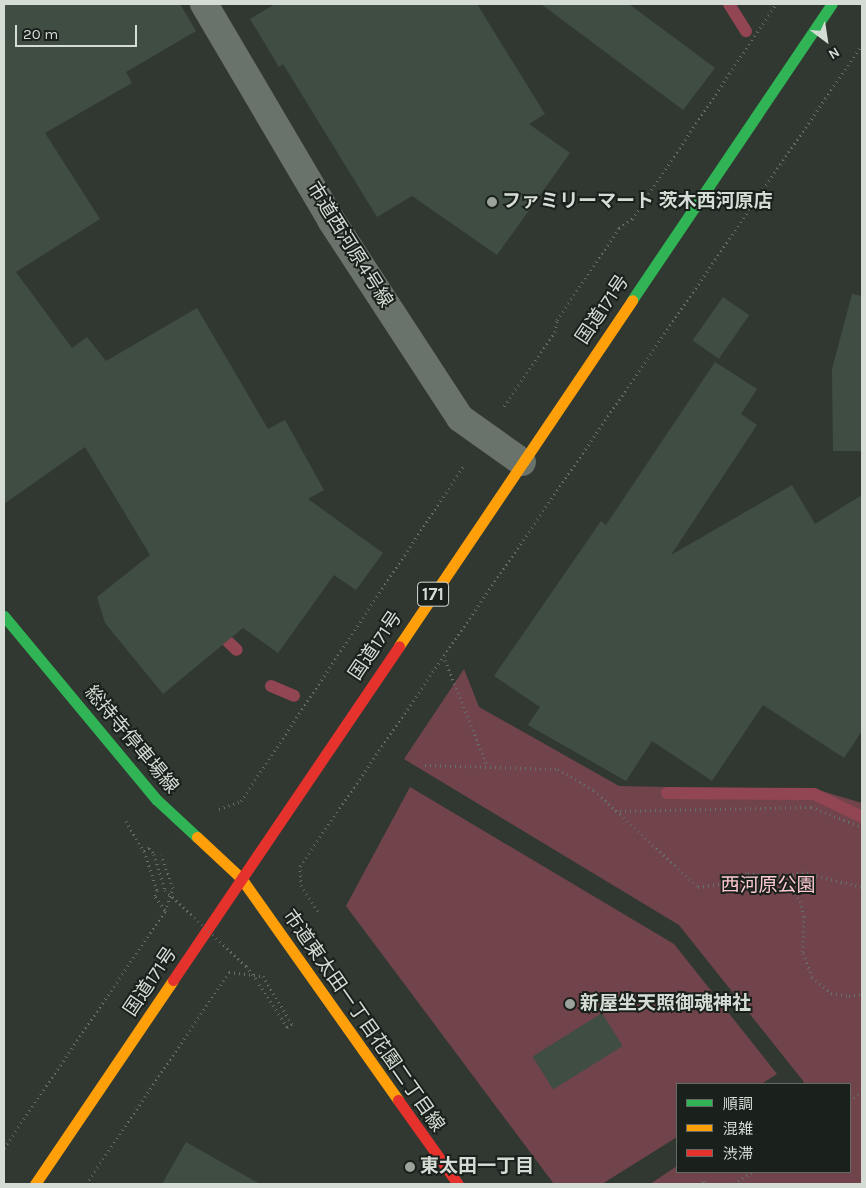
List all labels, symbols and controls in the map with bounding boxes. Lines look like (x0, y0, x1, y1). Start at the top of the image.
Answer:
scale bar (18, 15, 140, 47)
north arrow (801, 15, 851, 65)
text: 20 m (23, 25, 58, 43)
text: N (825, 43, 843, 63)
street label: 市道西河原4号線 (301, 178, 397, 312)
place label: ファミリーマート 茨木西河原店 (502, 191, 773, 213)
marker: ファミリーマート 茨木西河原店 (486, 196, 498, 208)
street label: 国道171号 (572, 271, 634, 349)
road number: 171 (417, 578, 449, 610)
street label: 国道171号 (345, 607, 407, 685)
street label: 総持寺停車場線 (80, 682, 182, 798)
park label: 西河原公園 (721, 875, 815, 897)
street label: 市道東太田一丁目花園二丁目線 (277, 906, 449, 1136)
street label: 国道171号 (120, 943, 182, 1021)
place label: 新屋坐天照御魂神社 (580, 993, 751, 1015)
marker: 新屋坐天照御魂神社 (564, 998, 576, 1010)
legend (676, 1083, 851, 1173)
text: 順調 (723, 1095, 753, 1113)
text: 混雑 (723, 1120, 753, 1138)
text: 渋滞 (723, 1145, 753, 1163)
place label: 東太田一丁目 (420, 1156, 534, 1178)
marker: 東太田一丁目 (404, 1161, 416, 1173)

